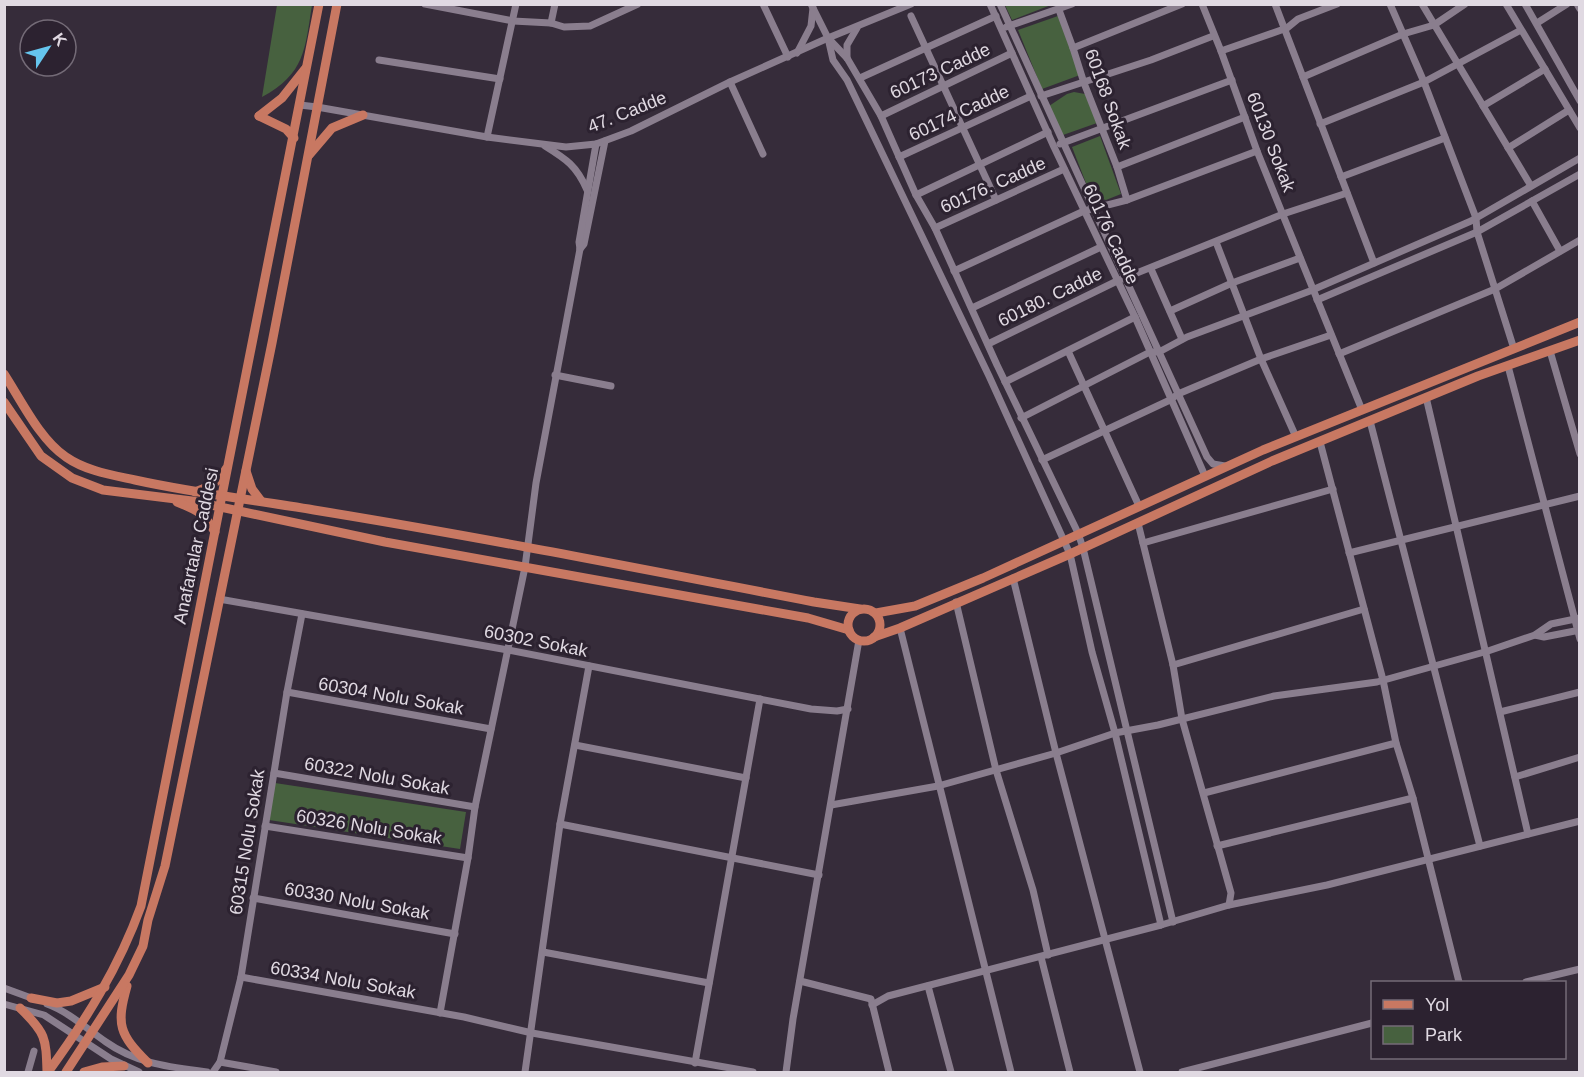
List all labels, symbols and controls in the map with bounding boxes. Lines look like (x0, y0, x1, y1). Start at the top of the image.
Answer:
north arrow (18, 18, 78, 78)
text: K (49, 30, 70, 50)
street label: 60173 Cadde (887, 39, 993, 103)
street label: 60168 Sokak (1081, 46, 1136, 153)
street label: 60174 Cadde (906, 81, 1012, 145)
street label: 47. Cadde (585, 87, 669, 137)
street label: 60130 Sokak (1243, 89, 1300, 196)
street label: 60176. Cadde (937, 153, 1049, 217)
street label: 60176 Cadde (1079, 181, 1143, 287)
street label: 60180. Cadde (995, 263, 1105, 331)
street label: Anafartalar Caddesi (170, 466, 222, 626)
street label: 60302 Sokak (483, 621, 590, 661)
street label: 60304 Nolu Sokak (317, 673, 466, 719)
street label: 60322 Nolu Sokak (303, 753, 452, 799)
street label: 60315 Nolu Sokak (226, 767, 269, 916)
street label: 60326 Nolu Sokak (295, 806, 444, 849)
street label: 60330 Nolu Sokak (283, 878, 432, 924)
street label: 60334 Nolu Sokak (269, 957, 418, 1003)
legend (1371, 981, 1566, 1059)
text: Yol (1425, 995, 1449, 1015)
text: Park (1425, 1025, 1463, 1045)

